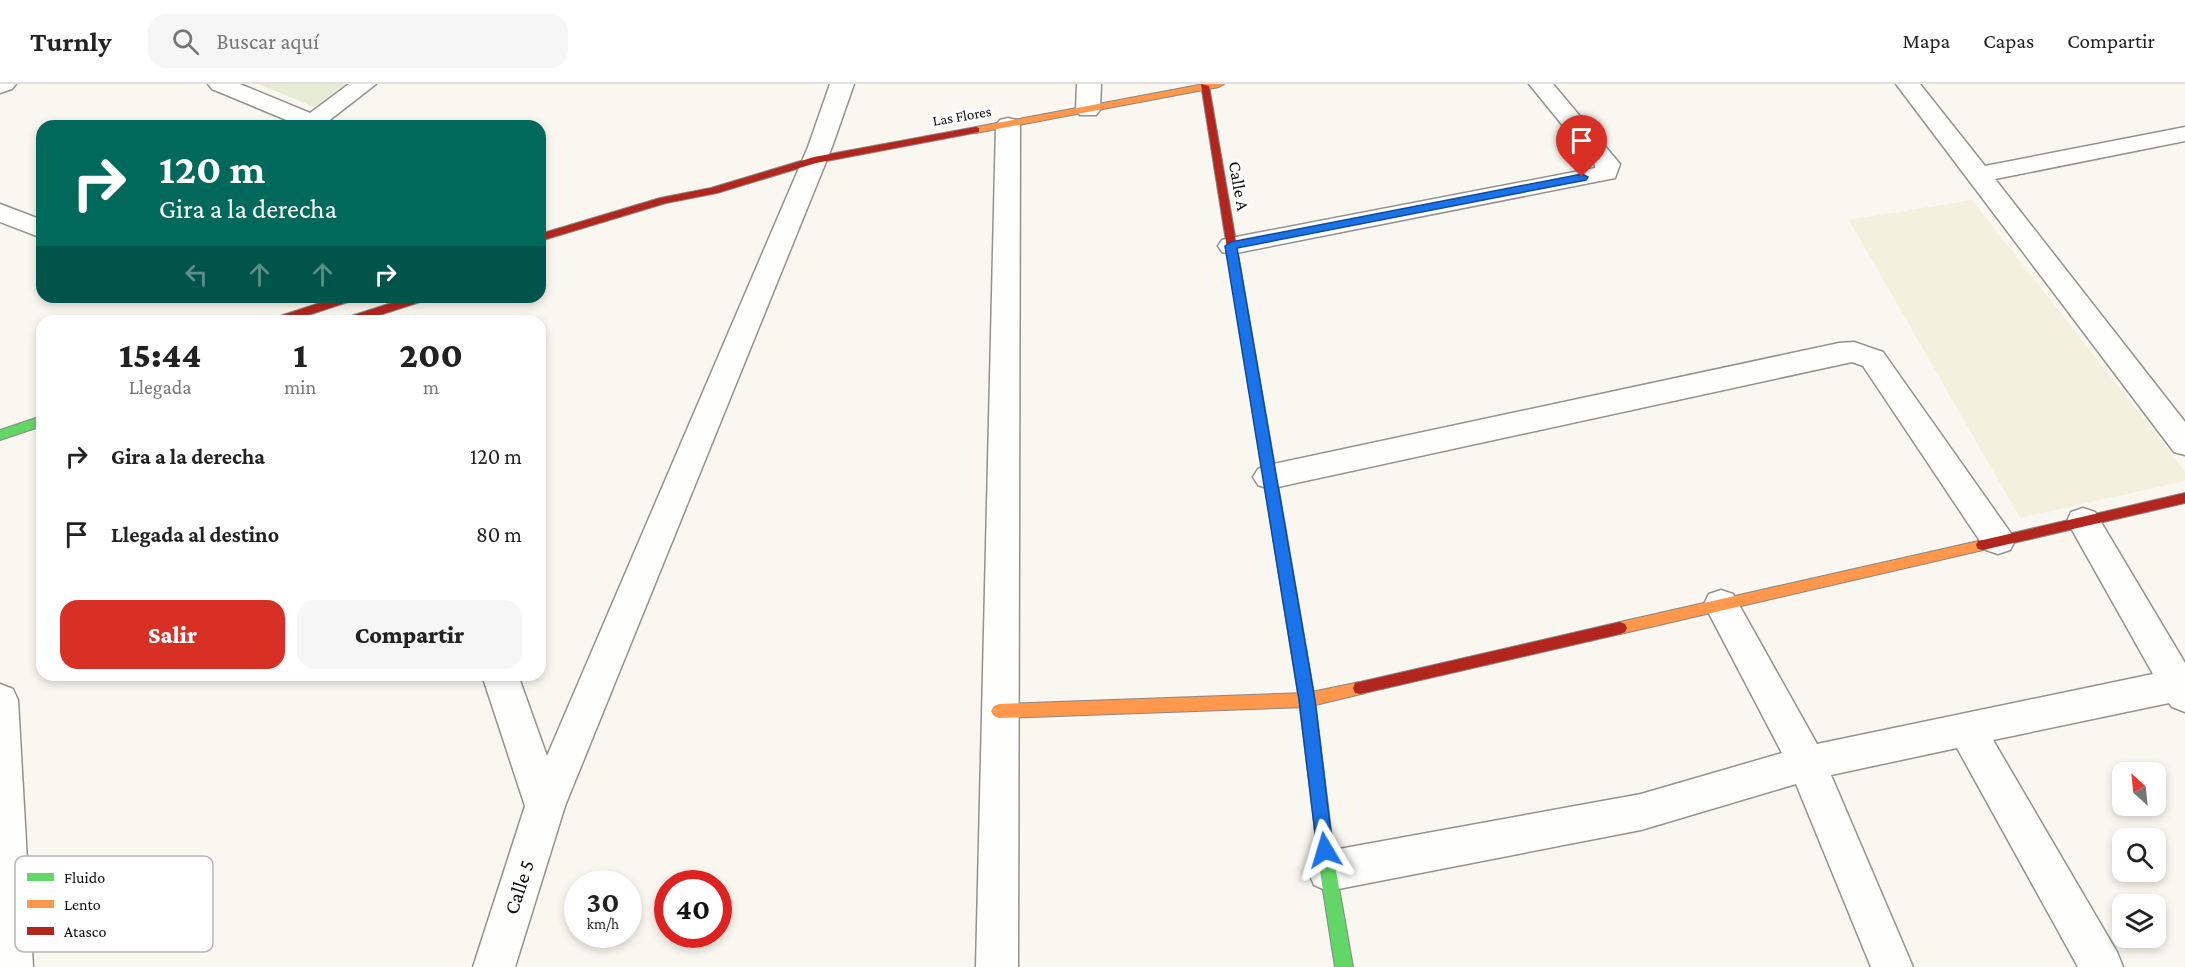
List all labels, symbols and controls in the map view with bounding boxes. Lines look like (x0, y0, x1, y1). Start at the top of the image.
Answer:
search box (148, 14, 568, 68)
icon: search (169, 25, 202, 58)
text: Turnly (30, 26, 112, 57)
text: Buscar aquí (217, 29, 319, 54)
text: Mapa (1902, 29, 1950, 53)
text: Capas (1983, 29, 2034, 53)
text: Compartir (2067, 29, 2155, 53)
street label: Las Flores (931, 103, 993, 129)
pin (1556, 115, 1607, 177)
icon: arrive (1565, 124, 1598, 157)
icon: right (60, 144, 138, 222)
text: 120 m (159, 145, 265, 192)
street label: Calle A (1225, 160, 1253, 213)
text: Gira a la derecha (159, 194, 337, 224)
icon: left (180, 258, 213, 291)
icon: ahead (243, 258, 276, 291)
icon: ahead (306, 258, 339, 291)
icon: right (369, 258, 402, 291)
text: 15:44 (119, 335, 201, 375)
text: 1 (293, 335, 307, 375)
text: 200 (399, 335, 463, 375)
text: Llegada (129, 376, 191, 398)
text: min (284, 376, 316, 398)
text: m (423, 376, 439, 398)
icon: right (60, 440, 93, 473)
text: Gira a la derecha (111, 444, 265, 469)
text: 120 m (470, 444, 522, 469)
icon: arrive (60, 518, 93, 551)
text: Llegada al destino (111, 522, 279, 547)
text: 80 m (476, 522, 522, 547)
button: Salir (60, 600, 285, 669)
button: Compartir (297, 600, 522, 669)
north arrow (2112, 762, 2166, 816)
map controls (2112, 762, 2166, 948)
position arrow (1293, 818, 1357, 882)
button: search (2112, 828, 2166, 882)
legend (15, 856, 213, 952)
street label: Calle 5 (499, 857, 539, 917)
text: Fluido (64, 869, 105, 886)
speed limit sign: 40 (654, 870, 732, 948)
text: 30 (587, 885, 619, 918)
button: layers (2112, 894, 2166, 948)
text: Lento (64, 896, 101, 913)
text: km/h (587, 916, 619, 932)
text: Atasco (64, 923, 106, 940)

